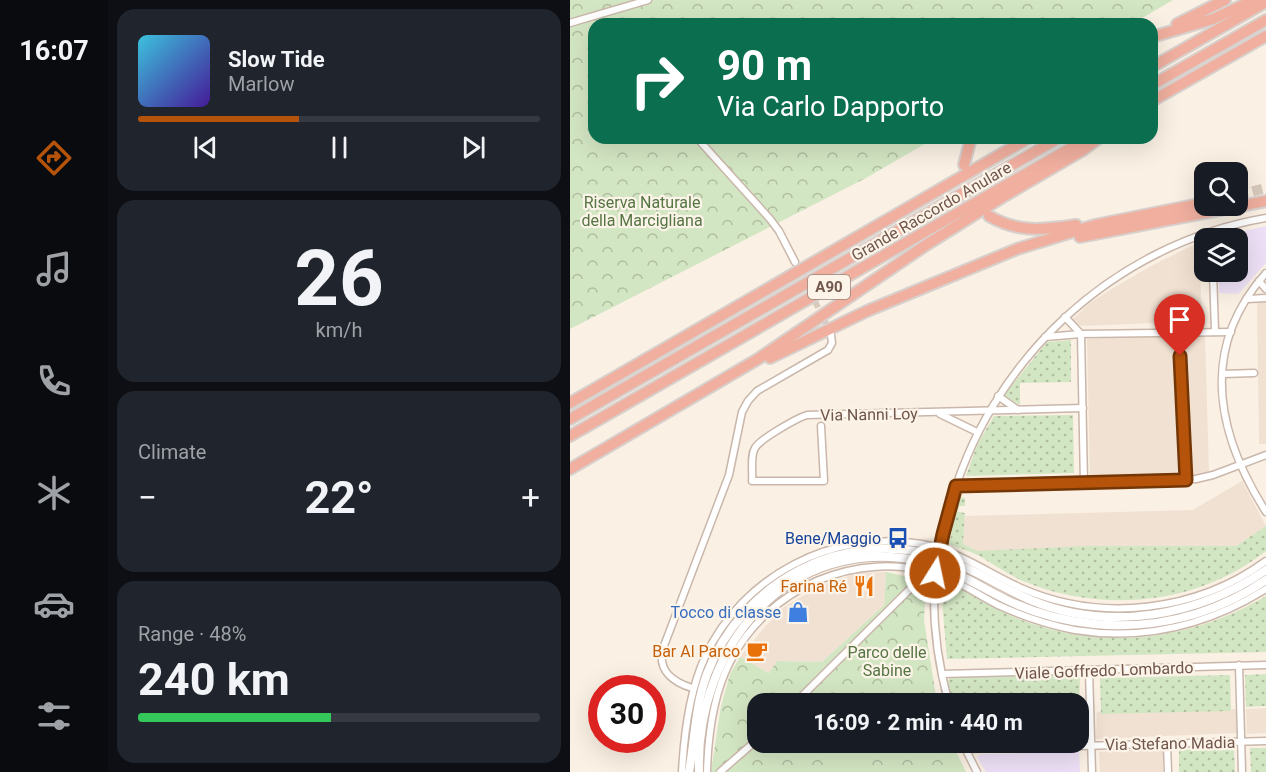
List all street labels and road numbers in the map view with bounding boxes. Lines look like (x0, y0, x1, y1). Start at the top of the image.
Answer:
street label: Grande Raccordo Anulare (848, 158, 1015, 265)
road number: A90 (808, 275, 850, 299)
street label: Via Nanni Loy (820, 404, 918, 425)
street label: Viale Goffredo Lombardo (1014, 658, 1194, 683)
street label: Via Stefano Madia (1105, 733, 1235, 754)

